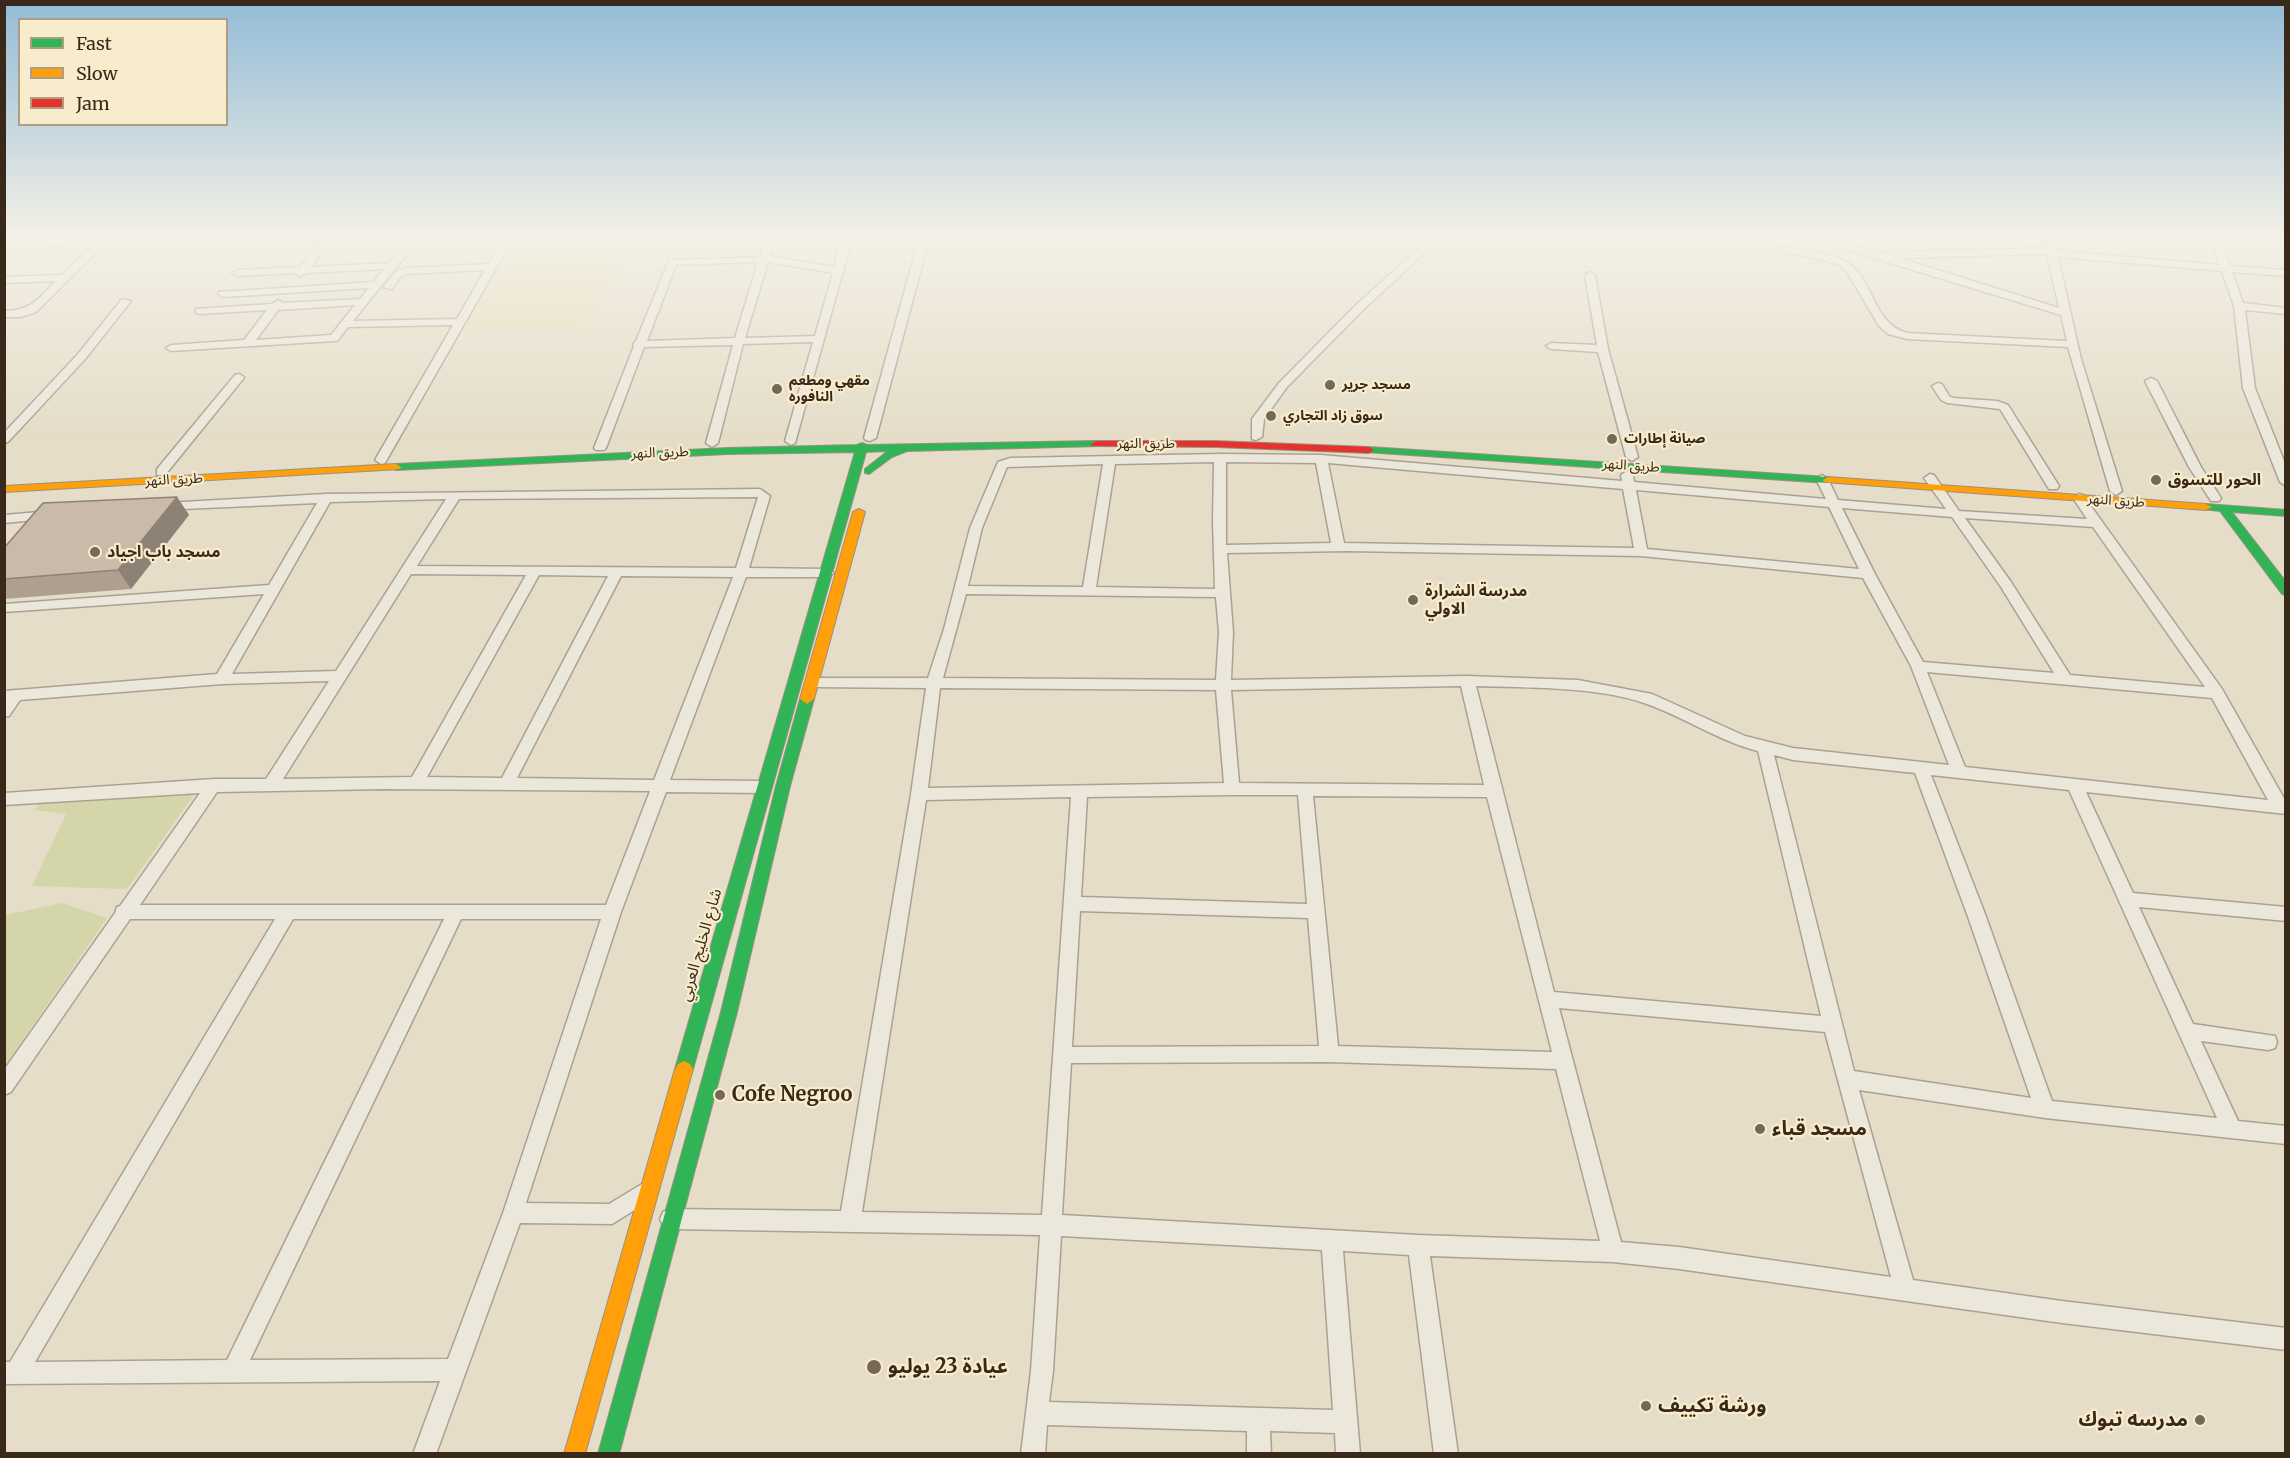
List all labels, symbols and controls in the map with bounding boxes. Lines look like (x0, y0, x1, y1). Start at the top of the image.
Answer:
legend (18, 18, 228, 126)
text: Fast (76, 32, 112, 55)
text: Slow (76, 62, 118, 85)
text: Jam (76, 92, 110, 115)
place label: مقهي ومطعم النافوره (789, 373, 870, 406)
place label: مسجد جرير (1342, 377, 1411, 393)
marker: مسجد جرير (1323, 378, 1337, 392)
marker: مقهي ومطعم النافوره (770, 382, 784, 396)
place label: سوق زاد التجاري (1283, 408, 1383, 424)
marker: سوق زاد التجاري (1264, 409, 1278, 423)
place label: صيانة إطارات (1624, 431, 1705, 447)
marker: صيانة إطارات (1605, 432, 1619, 446)
street label: طريق النهر (1117, 436, 1175, 452)
street label: طريق النهر (631, 444, 689, 462)
street label: طريق النهر (1602, 456, 1660, 476)
street label: طريق النهر (145, 470, 203, 490)
place label: الحور للتسوق (2168, 470, 2261, 490)
marker: الحور للتسوق (2149, 473, 2163, 487)
street label: طريق النهر (2087, 491, 2145, 511)
place label: مسجد باب اجياد (107, 542, 221, 562)
marker: مسجد باب اجياد (88, 545, 102, 559)
place label: مدرسة الشرارة الاولي (1425, 581, 1527, 619)
marker: مدرسة الشرارة الاولي (1406, 593, 1420, 607)
street label: شارع الخليج العربي (676, 886, 726, 1004)
place label: Cofe Negroo (732, 1083, 852, 1107)
marker: Cofe Negroo (713, 1088, 727, 1102)
place label: مسجد قباء (1772, 1117, 1867, 1141)
marker: مسجد قباء (1753, 1122, 1767, 1136)
place label: عيادة 23 يوليو (888, 1355, 1008, 1379)
marker: عيادة 23 يوليو (865, 1358, 883, 1376)
place label: ورشة تكييف (1658, 1394, 1766, 1418)
marker: ورشة تكييف (1639, 1399, 1653, 1413)
place label: مدرسه تبوك (2079, 1408, 2188, 1432)
marker: مدرسه تبوك (2193, 1413, 2207, 1427)

